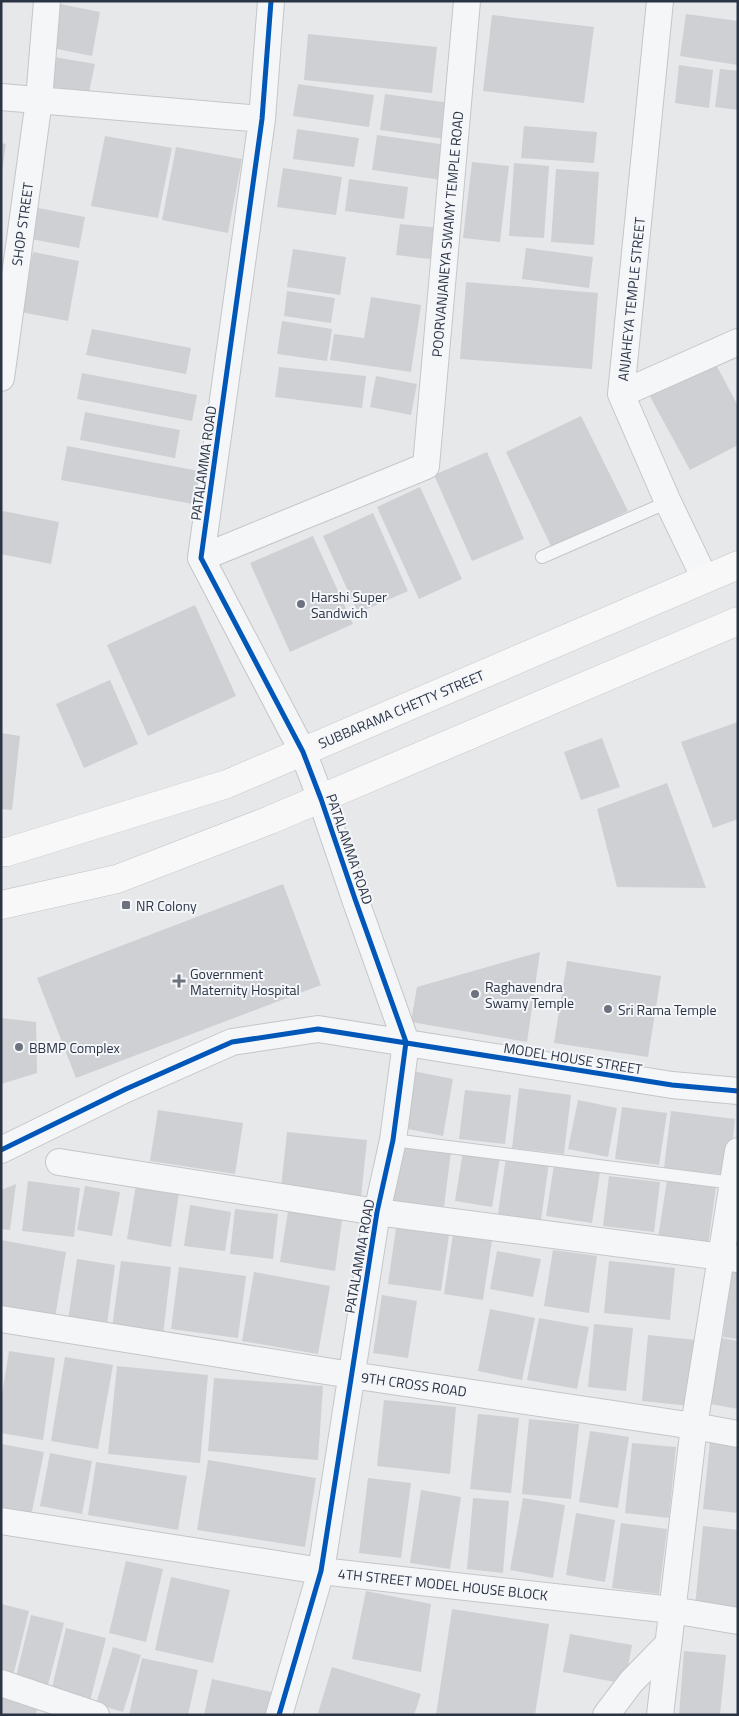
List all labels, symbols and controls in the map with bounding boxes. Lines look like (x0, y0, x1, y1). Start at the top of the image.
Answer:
street label: POORVANJANEYA SWAMY TEMPLE ROAD (426, 110, 468, 358)
street label: SHOP STREET (6, 180, 38, 267)
street label: ANJAHEYA TEMPLE STREET (612, 215, 650, 382)
street label: PATALAMMA ROAD (185, 404, 221, 522)
place label: Harshi Super Sandwich (311, 586, 387, 623)
marker: Harshi Super Sandwich (295, 598, 307, 610)
street label: SUBBARAMA CHETTY STREET (315, 664, 488, 754)
street label: PATALAMMA ROAD (321, 791, 379, 907)
place label: NR Colony (136, 895, 197, 916)
marker: NR Colony (120, 899, 132, 911)
place label: Government Maternity Hospital (190, 963, 300, 1000)
marker: Government Maternity Hospital (172, 974, 186, 988)
place label: Raghavendra Swamy Temple (485, 976, 574, 1013)
marker: Raghavendra Swamy Temple (469, 988, 481, 1000)
place label: Sri Rama Temple (618, 999, 717, 1020)
marker: Sri Rama Temple (602, 1003, 614, 1015)
place label: BBMP Complex (29, 1037, 121, 1058)
street label: MODEL HOUSE STREET (502, 1037, 644, 1079)
marker: BBMP Complex (13, 1041, 25, 1053)
street label: PATALAMMA ROAD (339, 1197, 379, 1315)
street label: 9TH CROSS ROAD (360, 1366, 468, 1402)
street label: 4TH STREET MODEL HOUSE BLOCK (337, 1563, 549, 1605)

